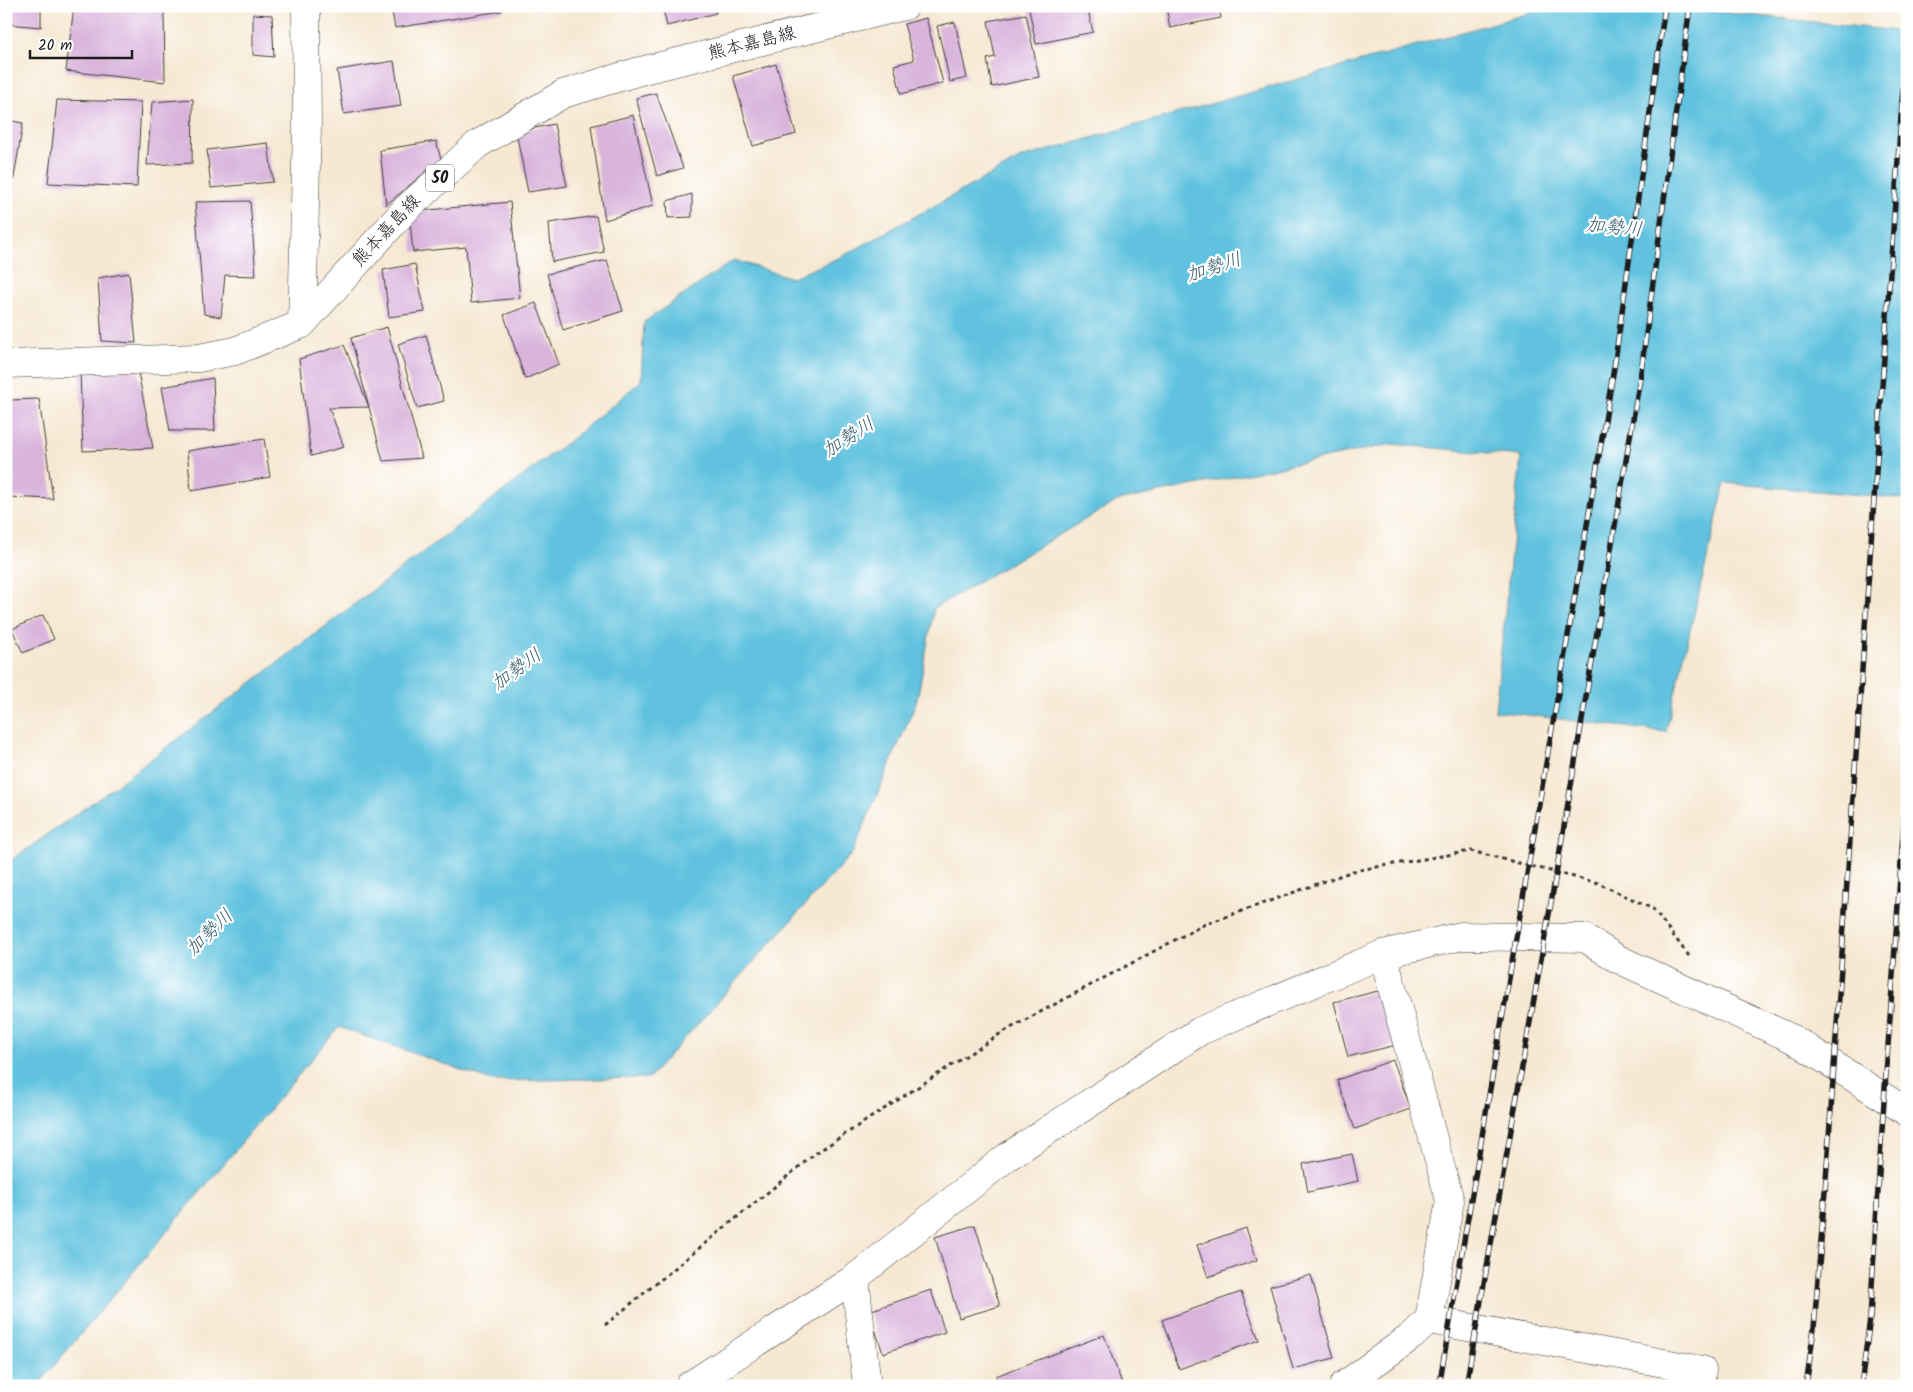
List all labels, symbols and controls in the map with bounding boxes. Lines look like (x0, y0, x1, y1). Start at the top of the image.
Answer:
street label: 熊本嘉島線 (705, 19, 799, 69)
scale bar (30, 28, 132, 60)
text: 20 m (38, 34, 72, 58)
road number: 50 (426, 164, 454, 192)
street label: 熊本嘉島線 (346, 188, 428, 274)
water label: 加勢川 (1584, 211, 1644, 245)
water label: 加勢川 (1182, 245, 1246, 291)
water label: 加勢川 (817, 410, 881, 466)
water label: 加勢川 (485, 641, 549, 699)
water label: 加勢川 (179, 902, 241, 964)

